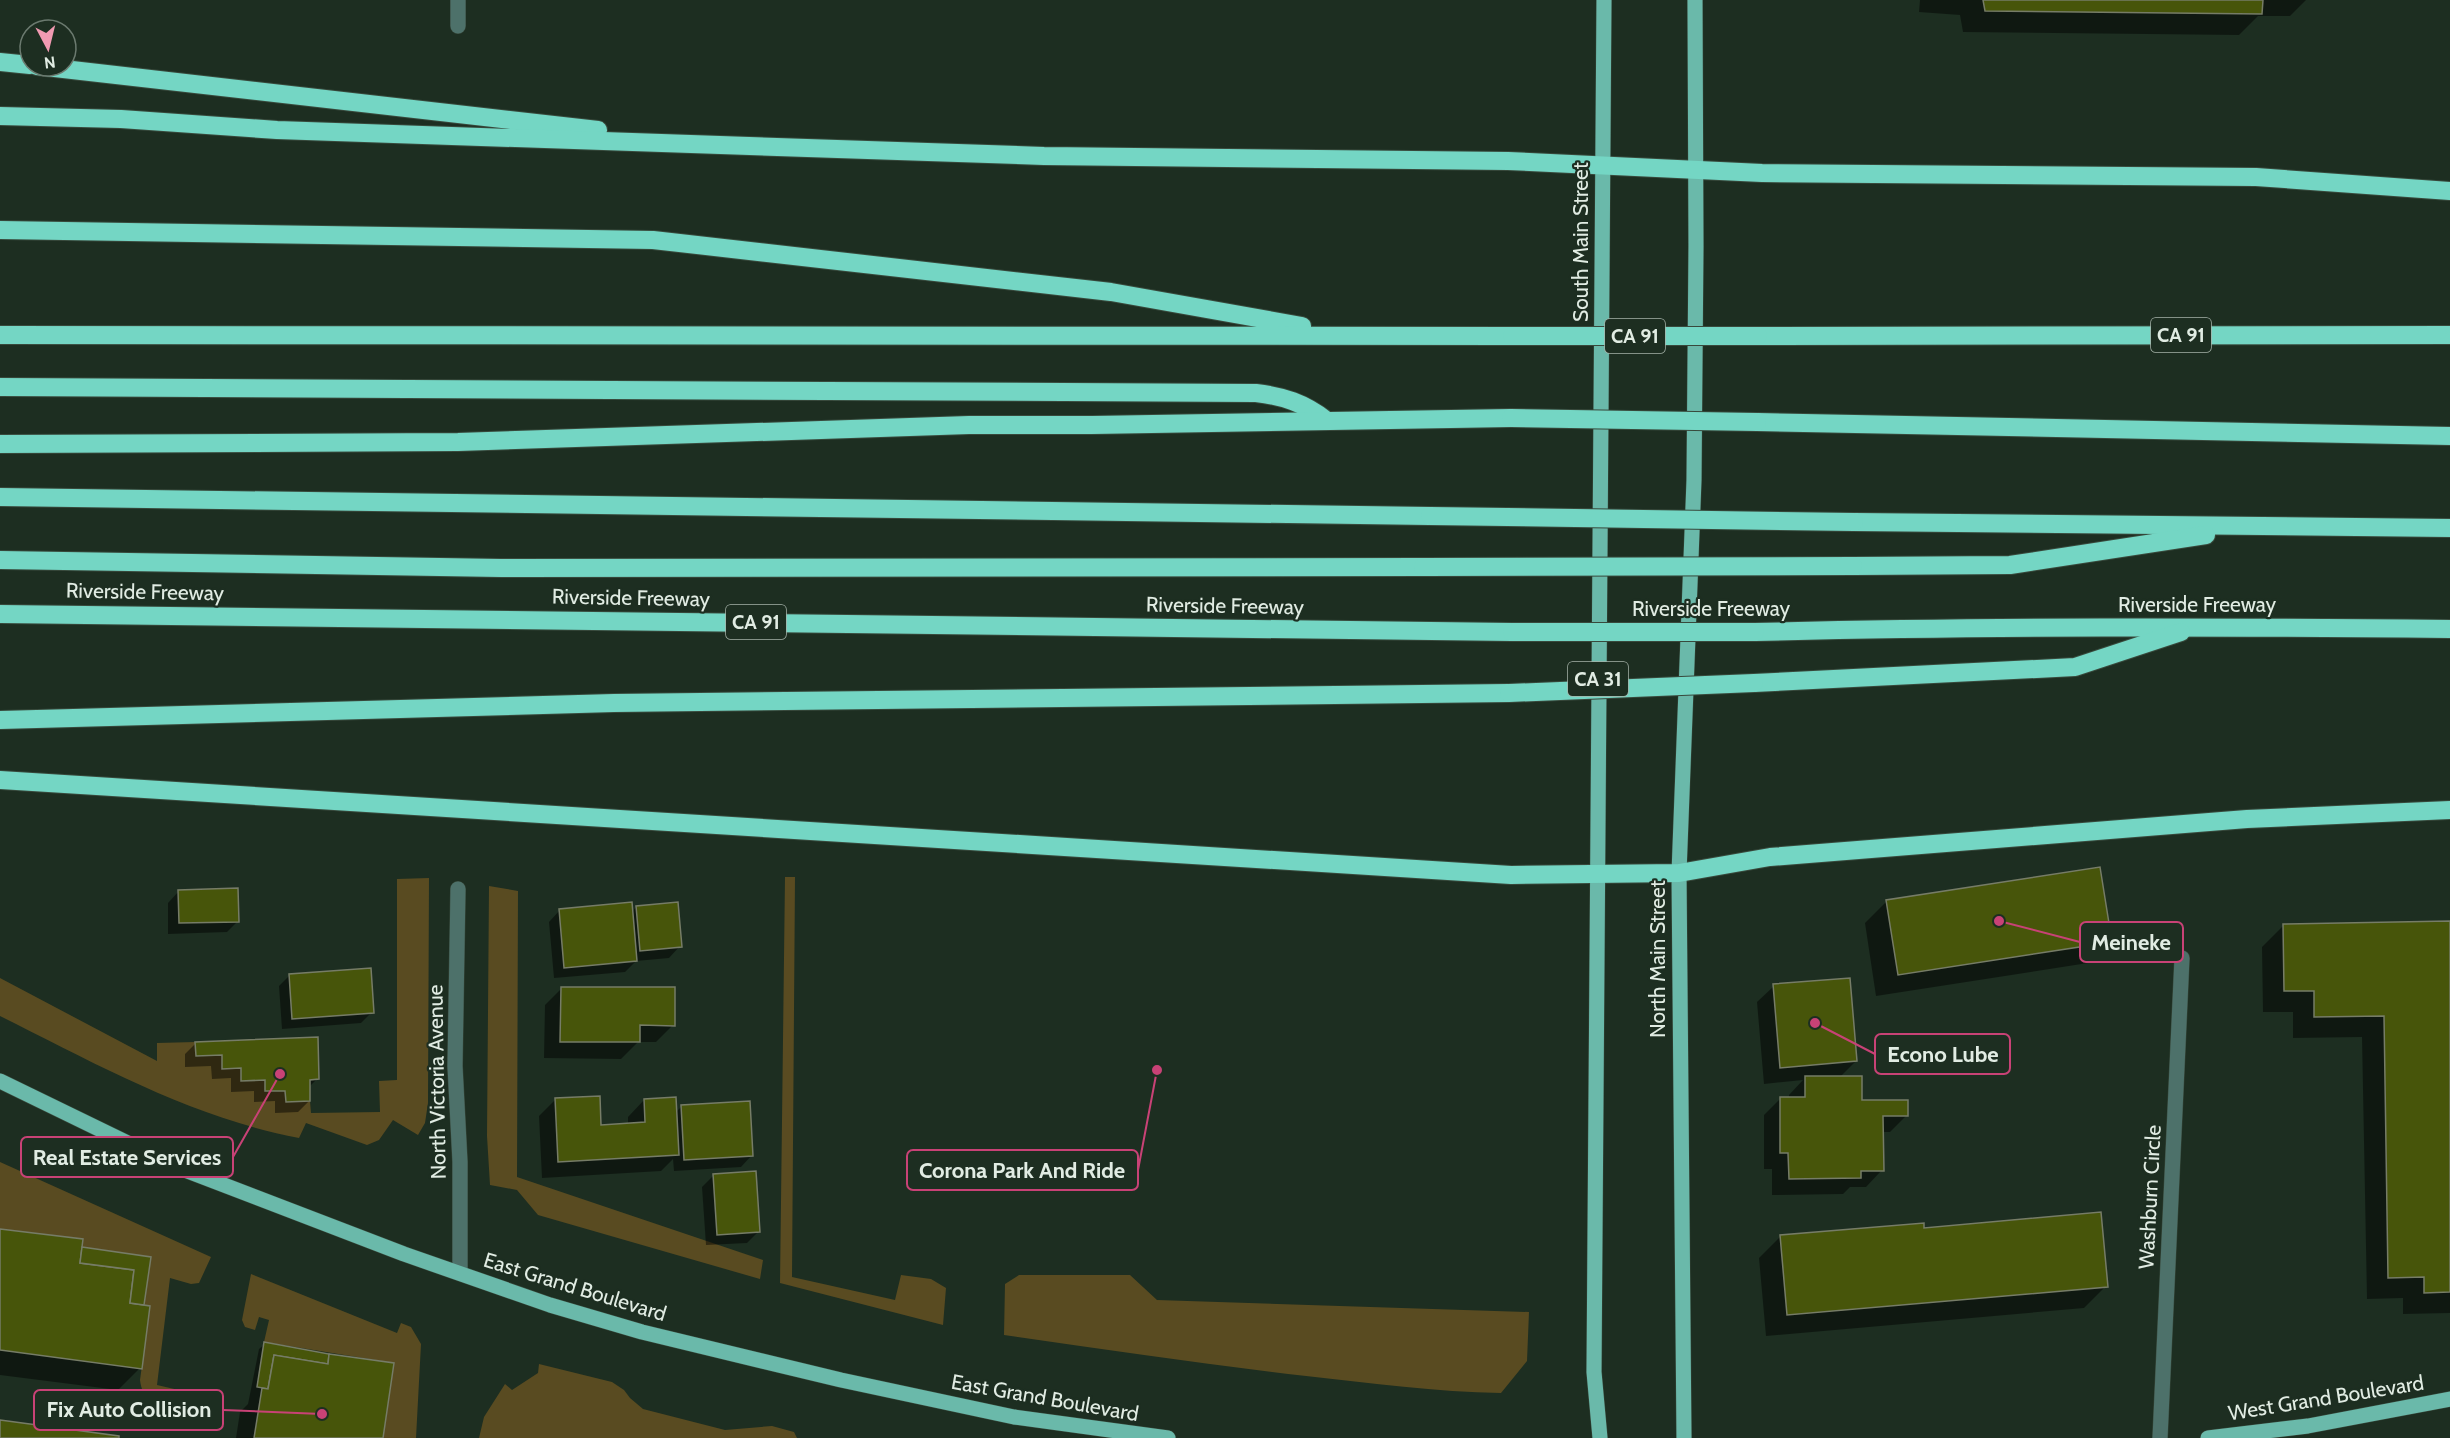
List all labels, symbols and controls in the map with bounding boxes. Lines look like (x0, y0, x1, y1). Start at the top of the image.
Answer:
north arrow (18, 18, 78, 78)
text: N (43, 52, 57, 73)
street label: South Main Street (1568, 162, 1593, 322)
road number: CA 91 (2151, 318, 2211, 352)
road number: CA 91 (1605, 319, 1665, 353)
street label: Riverside Freeway (66, 578, 225, 605)
street label: Riverside Freeway (552, 584, 711, 611)
street label: Riverside Freeway (1146, 592, 1305, 619)
street label: Riverside Freeway (2118, 592, 2276, 617)
street label: Riverside Freeway (1632, 596, 1790, 621)
road number: CA 91 (726, 605, 786, 639)
road number: CA 31 (1568, 662, 1628, 696)
street label: North Main Street (1645, 880, 1670, 1038)
callout: Meineke (2080, 922, 2183, 962)
text: Meineke (2091, 929, 2171, 956)
street label: North Victoria Avenue (422, 984, 451, 1180)
callout: Econo Lube (1875, 1034, 2010, 1074)
text: Econo Lube (1887, 1041, 1999, 1068)
street label: Washburn Circle (2133, 1124, 2166, 1270)
callout: Real Estate Services (21, 1137, 233, 1177)
text: Real Estate Services (33, 1144, 221, 1171)
callout: Corona Park And Ride (907, 1150, 1138, 1190)
text: Corona Park And Ride (919, 1157, 1125, 1184)
street label: East Grand Boulevard (481, 1247, 670, 1326)
street label: East Grand Boulevard (949, 1369, 1141, 1426)
street label: West Grand Boulevard (2226, 1370, 2426, 1425)
callout: Fix Auto Collision (34, 1390, 223, 1430)
text: Fix Auto Collision (47, 1396, 211, 1423)

